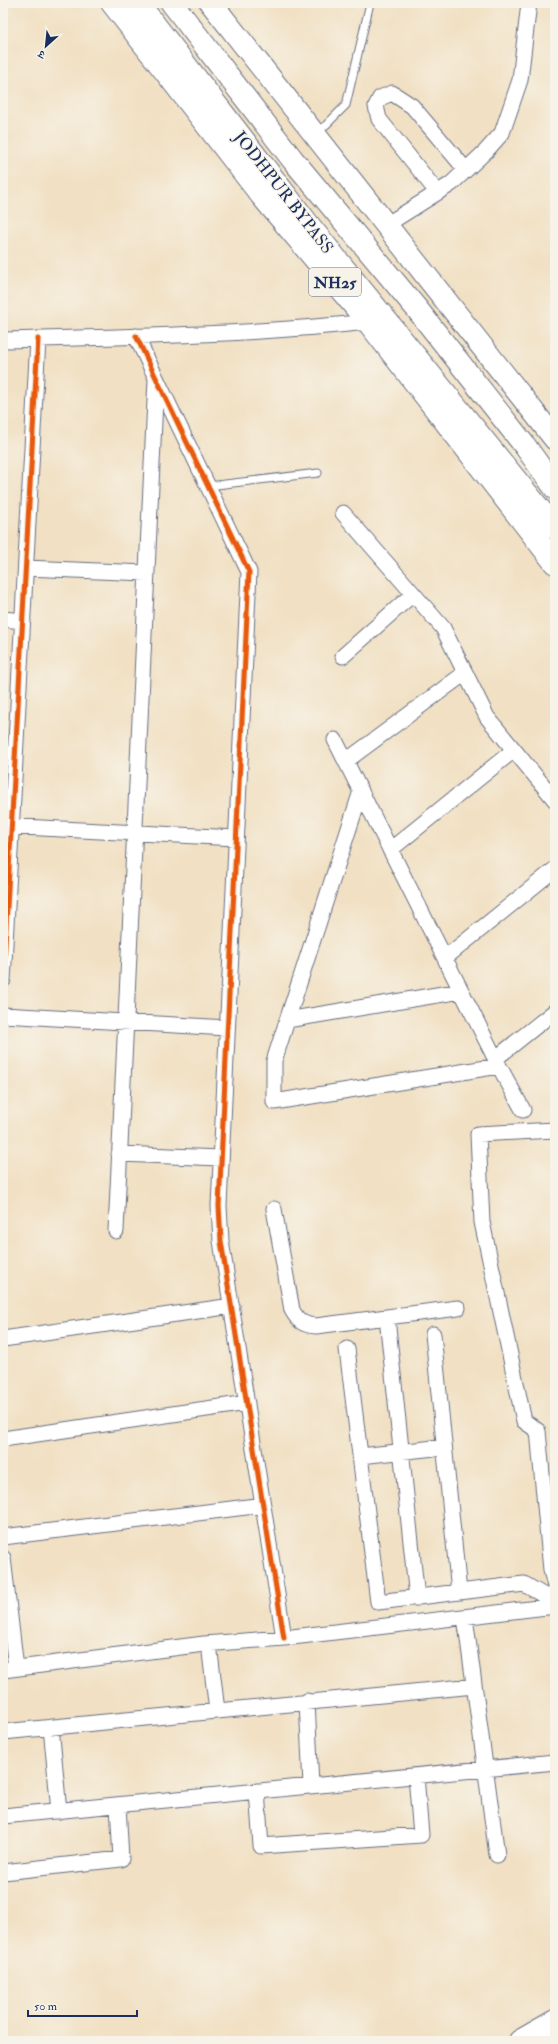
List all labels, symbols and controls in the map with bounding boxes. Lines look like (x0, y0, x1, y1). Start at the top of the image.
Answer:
north arrow (26, 26, 66, 66)
text: उ (35, 47, 48, 62)
street label: JODHPUR BYPASS (228, 126, 338, 258)
road number: NH25 (309, 268, 361, 296)
scale bar (28, 1992, 137, 2018)
text: 50 m (34, 1999, 58, 2014)

